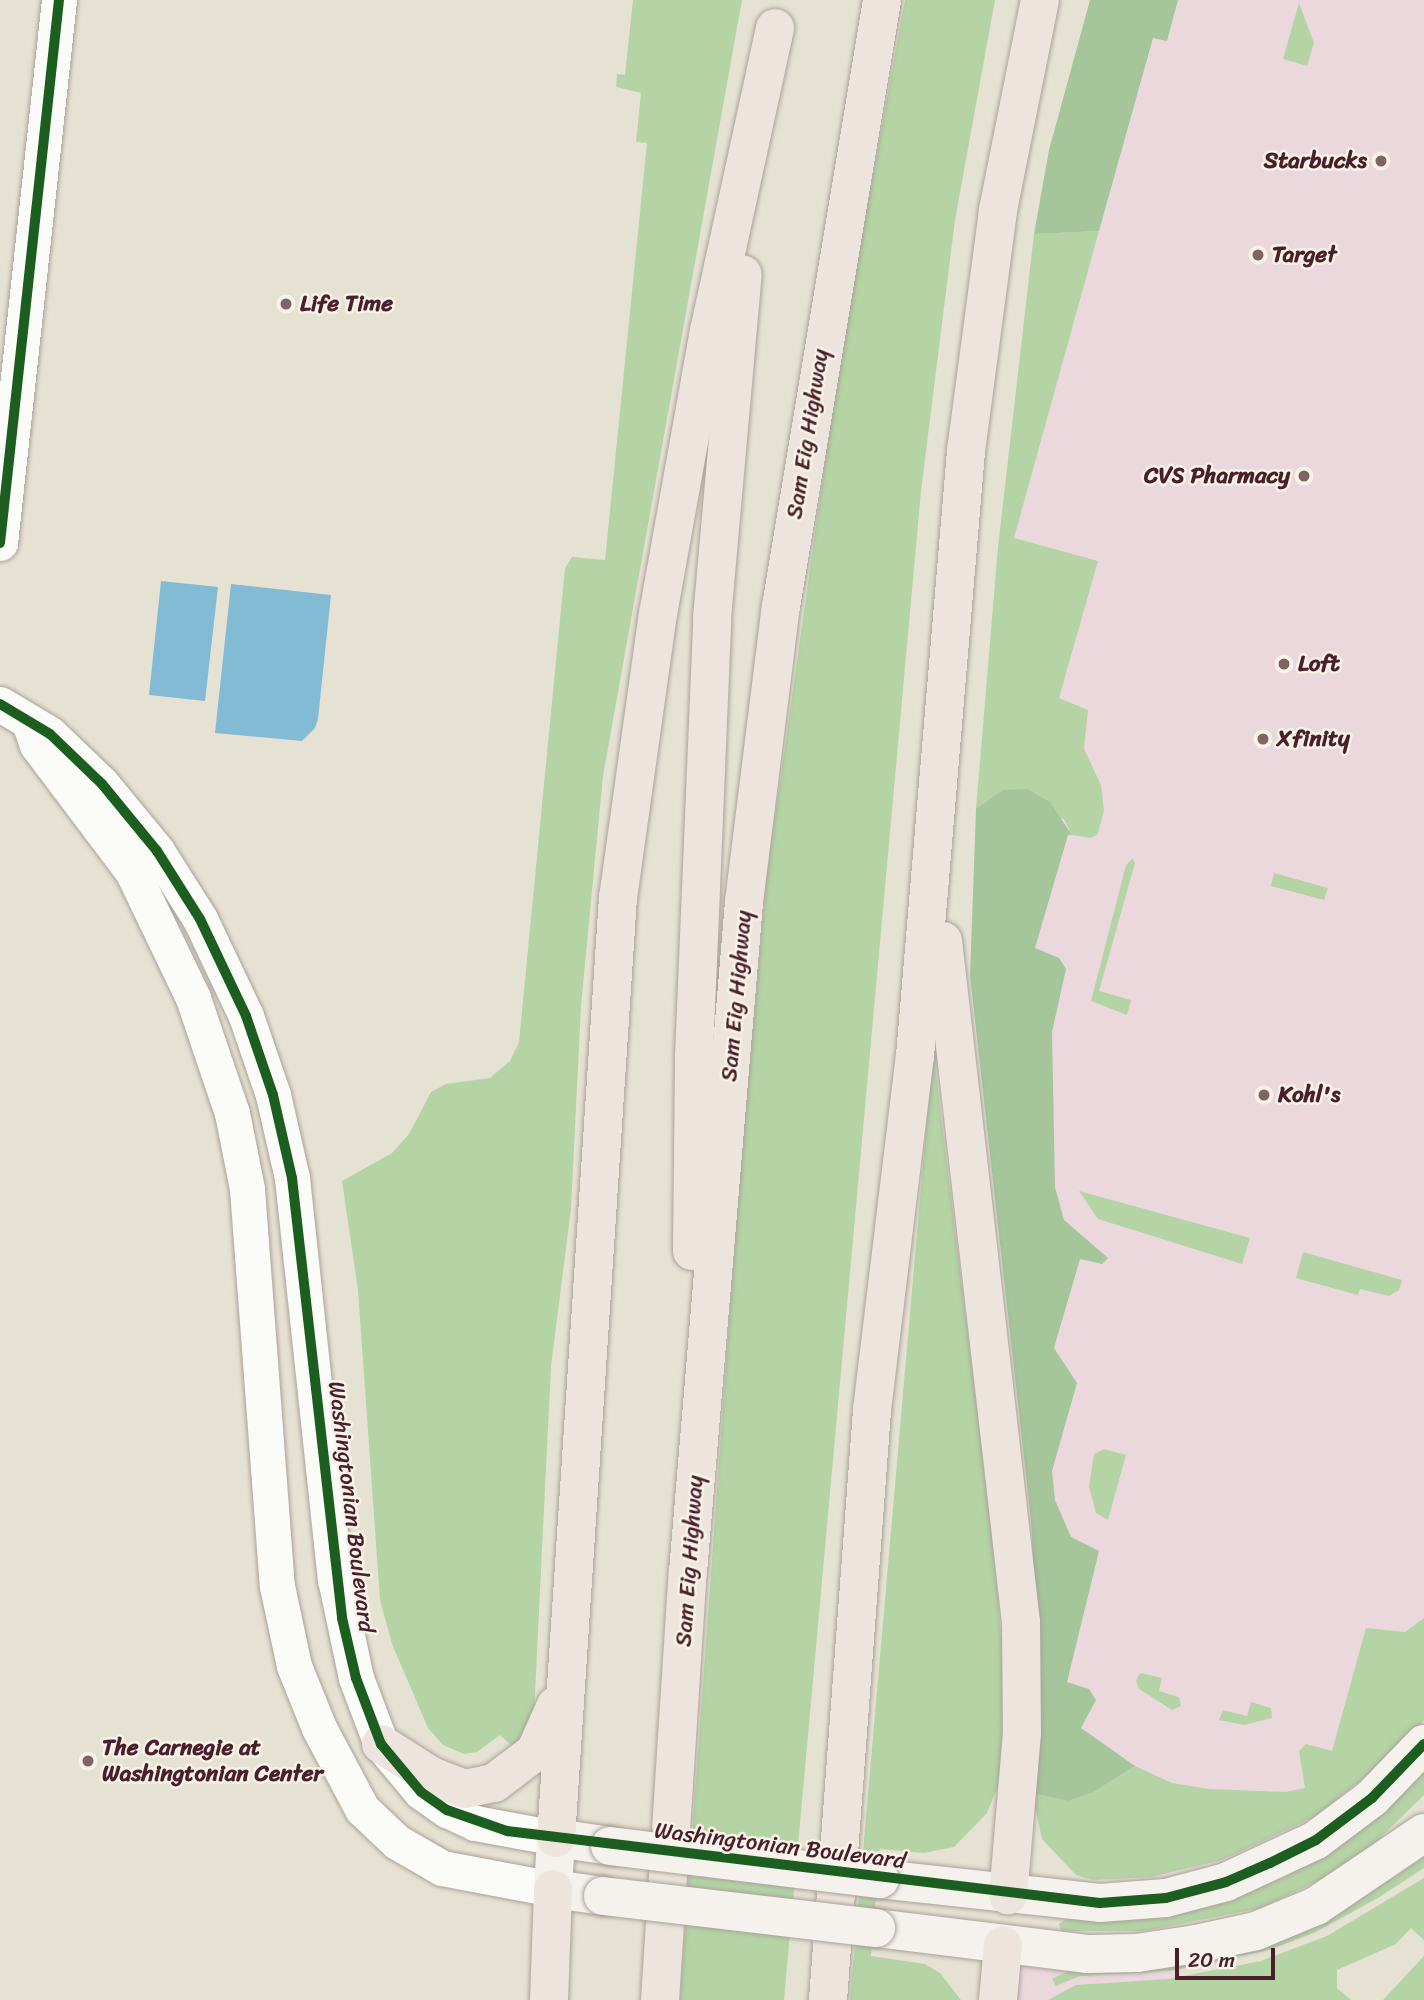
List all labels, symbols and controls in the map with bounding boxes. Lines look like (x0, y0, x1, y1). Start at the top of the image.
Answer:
place label: Starbucks (1264, 147, 1367, 175)
marker: Starbucks (1373, 153, 1389, 169)
place label: Target (1272, 241, 1336, 269)
marker: Target (1250, 247, 1266, 263)
place label: Life Time (300, 290, 394, 318)
marker: Life Time (278, 296, 294, 312)
street label: Sam Eig Highway (781, 347, 835, 521)
place label: CVS Pharmacy (1144, 462, 1290, 490)
marker: CVS Pharmacy (1296, 468, 1312, 484)
place label: Loft (1298, 650, 1340, 678)
marker: Loft (1276, 656, 1292, 672)
place label: Xfinity (1277, 725, 1350, 753)
marker: Xfinity (1255, 731, 1271, 747)
street label: Sam Eig Highway (716, 909, 758, 1083)
place label: Kohl's (1278, 1081, 1340, 1109)
marker: Kohl's (1256, 1087, 1272, 1103)
street label: Washingtonian Boulevard (322, 1380, 380, 1634)
street label: Sam Eig Highway (670, 1474, 710, 1648)
place label: The Carnegie at Washingtonian Center (102, 1734, 324, 1788)
marker: The Carnegie at Washingtonian Center (80, 1753, 96, 1769)
street label: Washingtonian Boulevard (653, 1817, 907, 1875)
scale bar (1179, 1934, 1279, 1978)
text: 20 m (1188, 1941, 1235, 1979)

